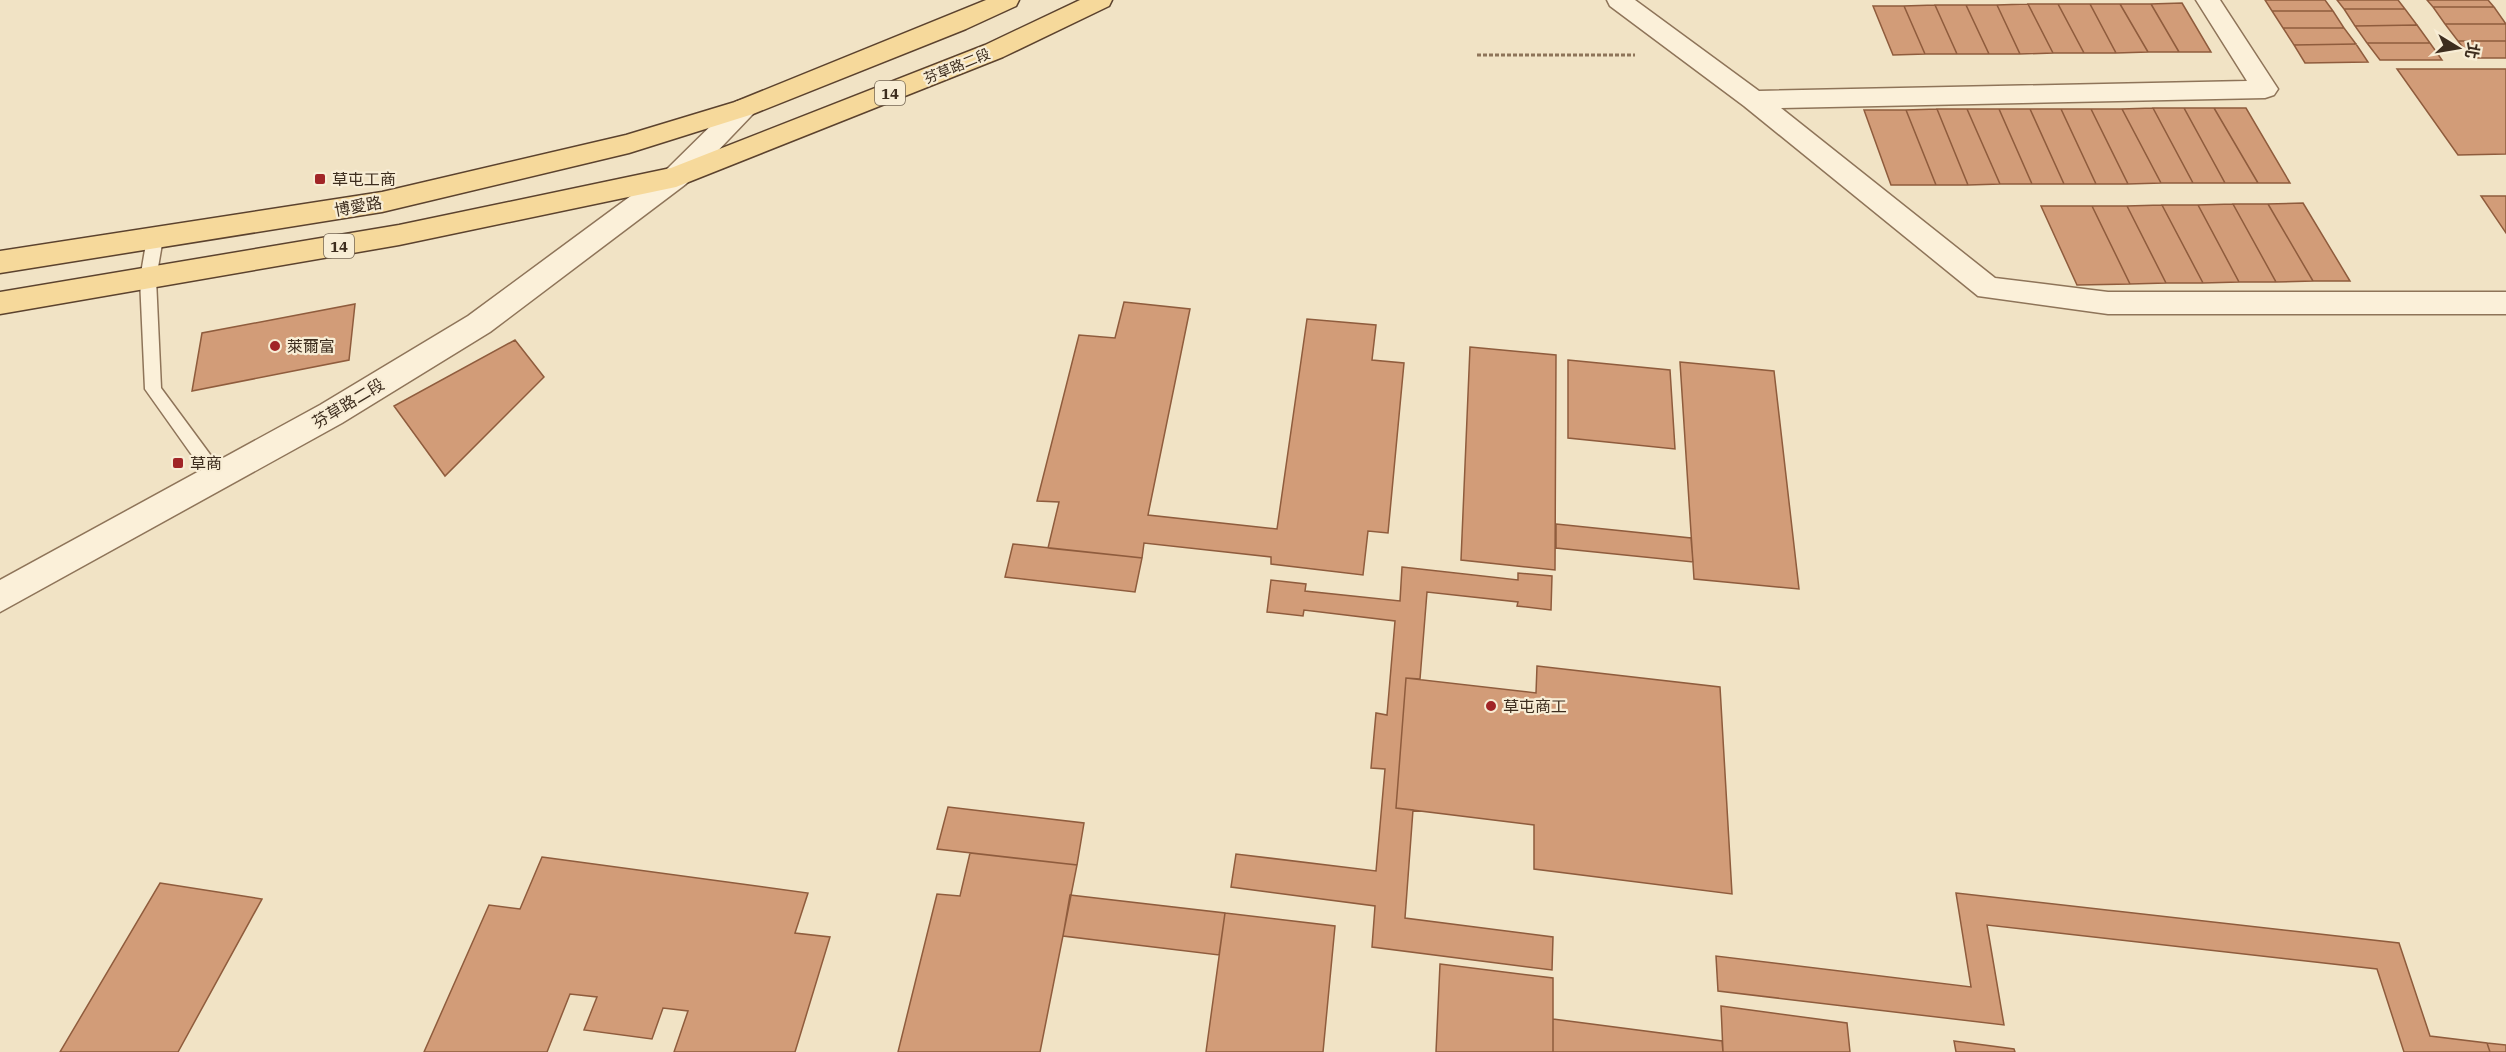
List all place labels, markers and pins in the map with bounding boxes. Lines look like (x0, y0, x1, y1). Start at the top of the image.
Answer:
place label: 草屯工商 (332, 169, 396, 189)
marker: 草屯工商 (313, 172, 327, 186)
place label: 萊爾富 (287, 336, 335, 356)
marker: 萊爾富 (268, 339, 282, 353)
place label: 草商 (190, 453, 222, 473)
marker: 草商 (171, 456, 185, 470)
place label: 草屯商工 (1503, 696, 1567, 716)
marker: 草屯商工 (1484, 699, 1498, 713)

